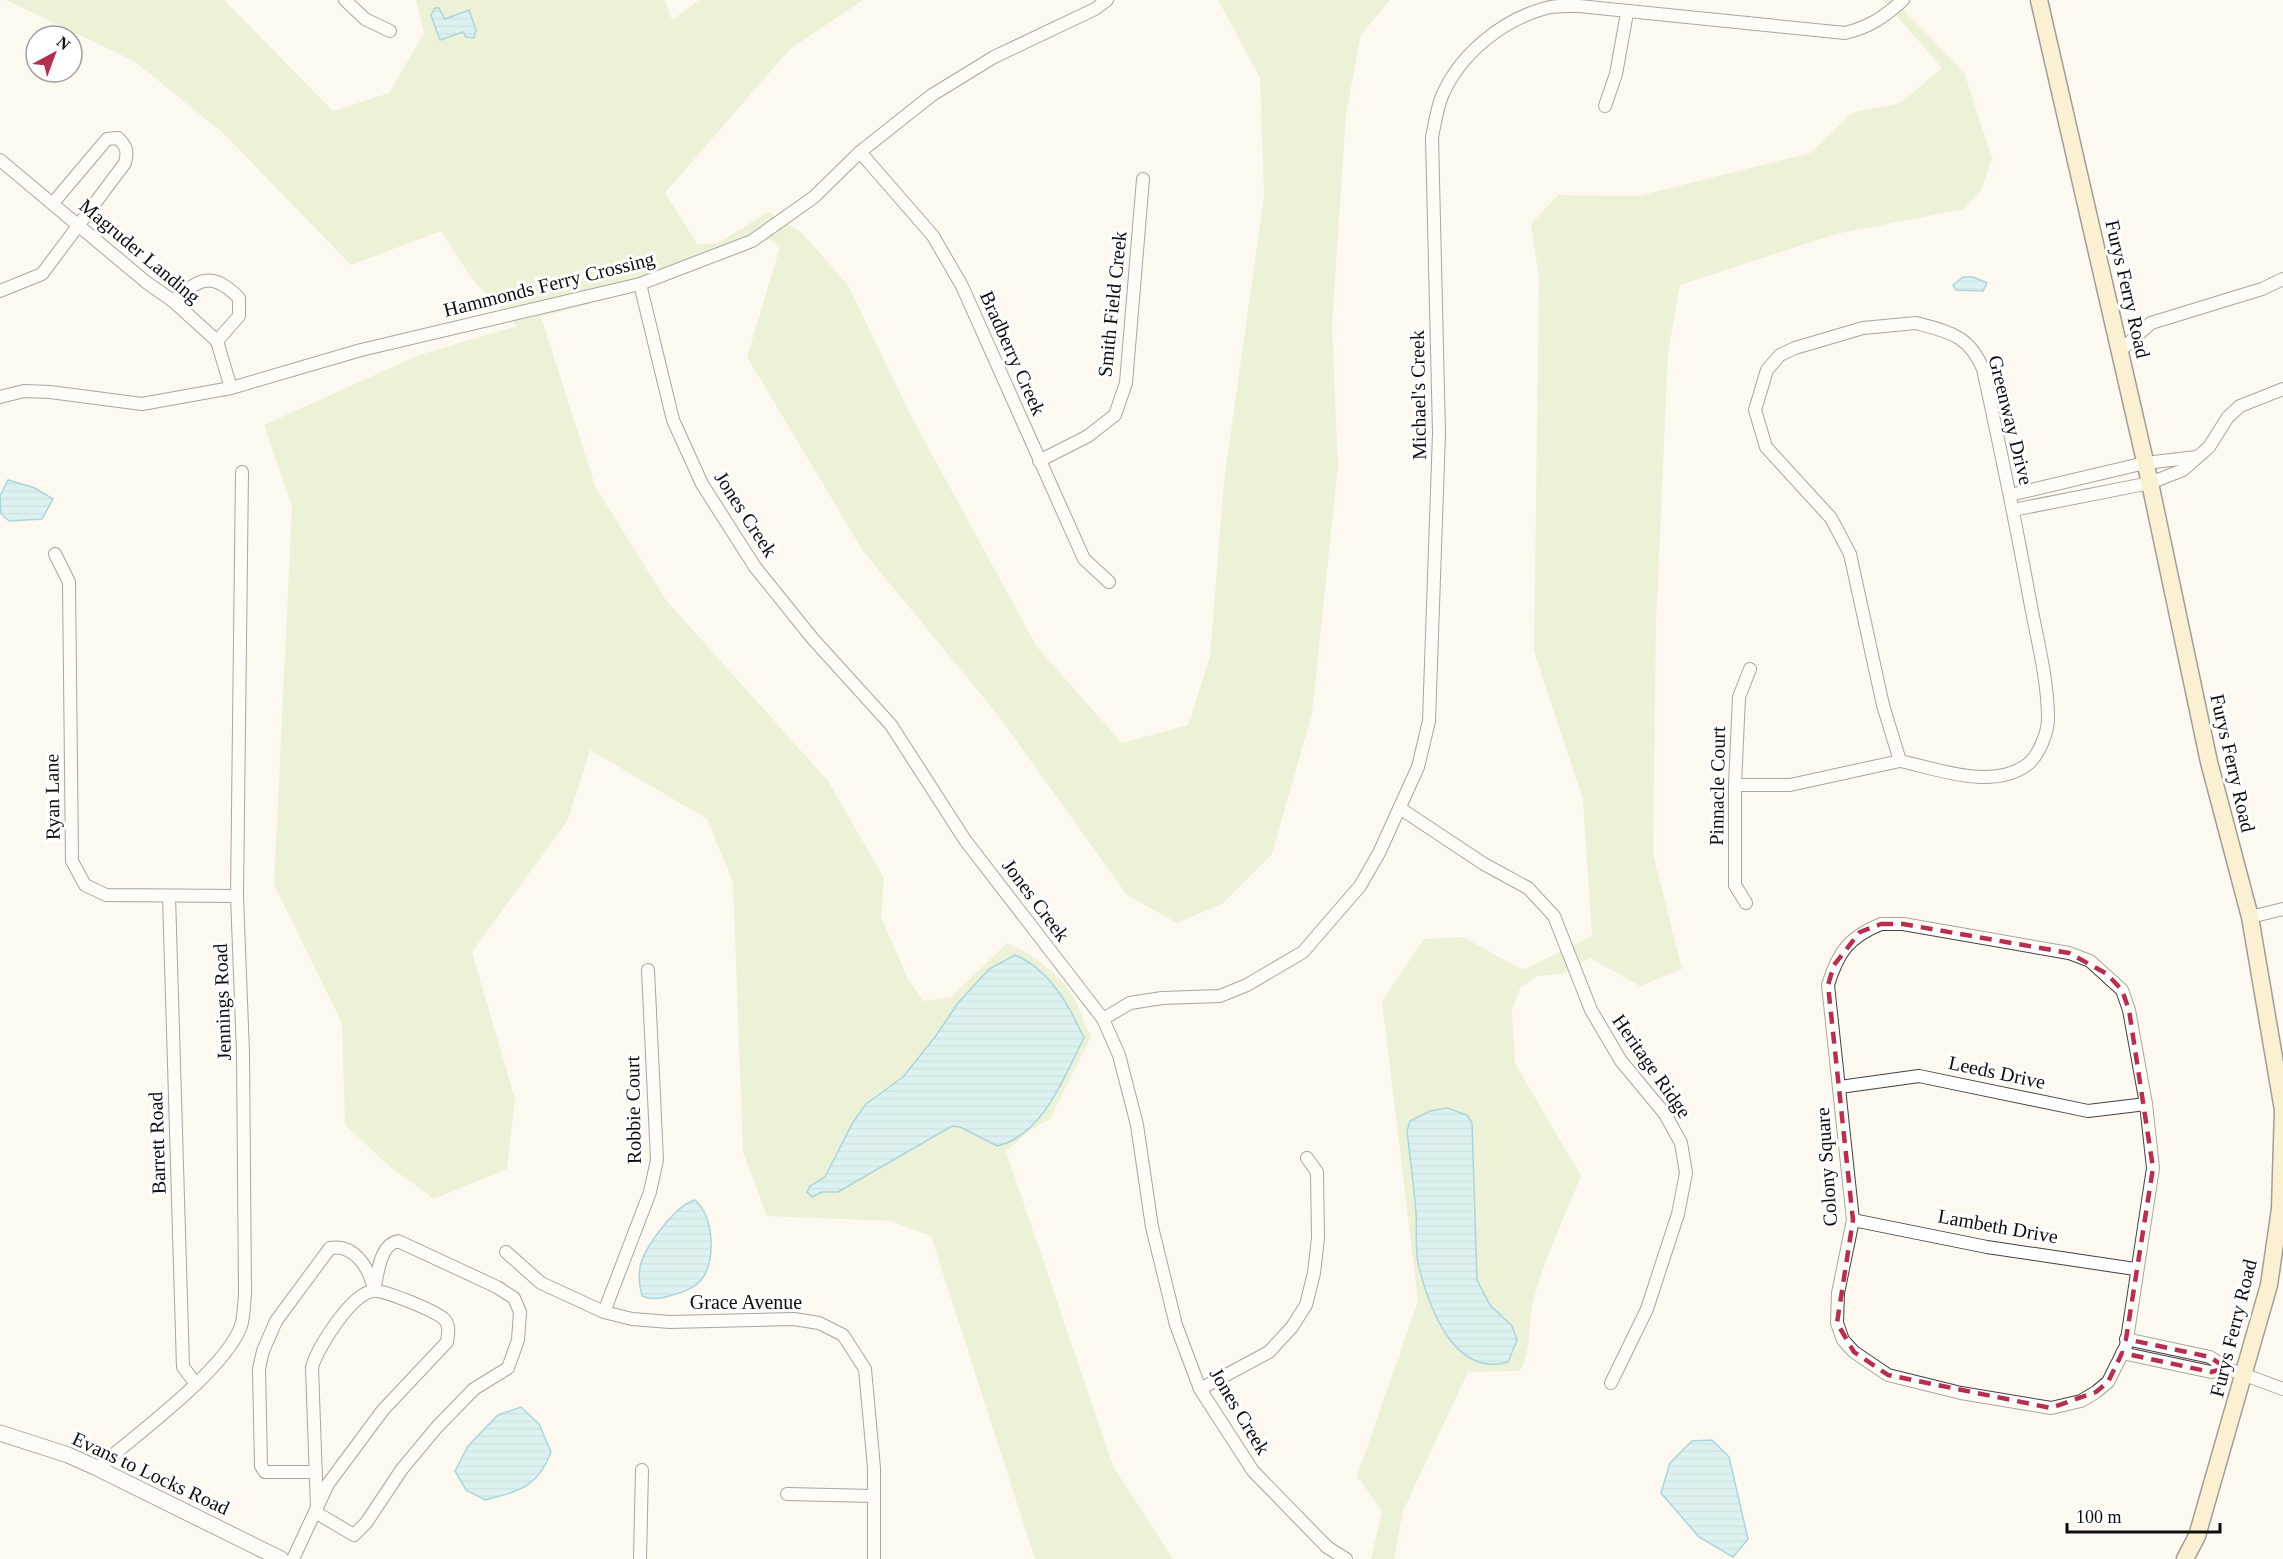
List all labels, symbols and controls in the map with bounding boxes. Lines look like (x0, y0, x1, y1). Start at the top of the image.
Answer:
north arrow (24, 24, 84, 84)
text: N (54, 33, 74, 54)
street label: Magruder Landing (75, 194, 205, 309)
street label: Furys Ferry Road (2100, 218, 2155, 360)
street label: Smith Field Creek (1093, 230, 1131, 378)
street label: Hammonds Ferry Crossing (441, 247, 657, 322)
street label: Bradberry Creek (975, 287, 1050, 419)
street label: Michael's Creek (1406, 330, 1430, 460)
street label: Greenway Drive (1983, 353, 2038, 487)
street label: Jones Creek (710, 467, 782, 561)
street label: Furys Ferry Road (2205, 692, 2260, 834)
street label: Pinnacle Court (1705, 726, 1729, 846)
street label: Ryan Lane (40, 753, 65, 840)
street label: Jones Creek (998, 855, 1074, 945)
street label: Jennings Road (209, 943, 236, 1061)
street label: Heritage Ridge (1607, 1010, 1696, 1123)
street label: Leeds Drive (1947, 1051, 2047, 1093)
street label: Robbie Court (621, 1055, 645, 1164)
street label: Barrett Road (144, 1091, 170, 1195)
street label: Colony Square (1811, 1106, 1842, 1227)
street label: Lambeth Drive (1936, 1205, 2060, 1247)
street label: Furys Ferry Road (2205, 1257, 2262, 1399)
street label: Grace Avenue (690, 1291, 802, 1313)
street label: Jones Creek (1206, 1364, 1274, 1458)
street label: Evans to Locks Road (69, 1427, 233, 1519)
scale bar (2067, 1496, 2220, 1534)
text: 100 m (2076, 1507, 2122, 1527)

